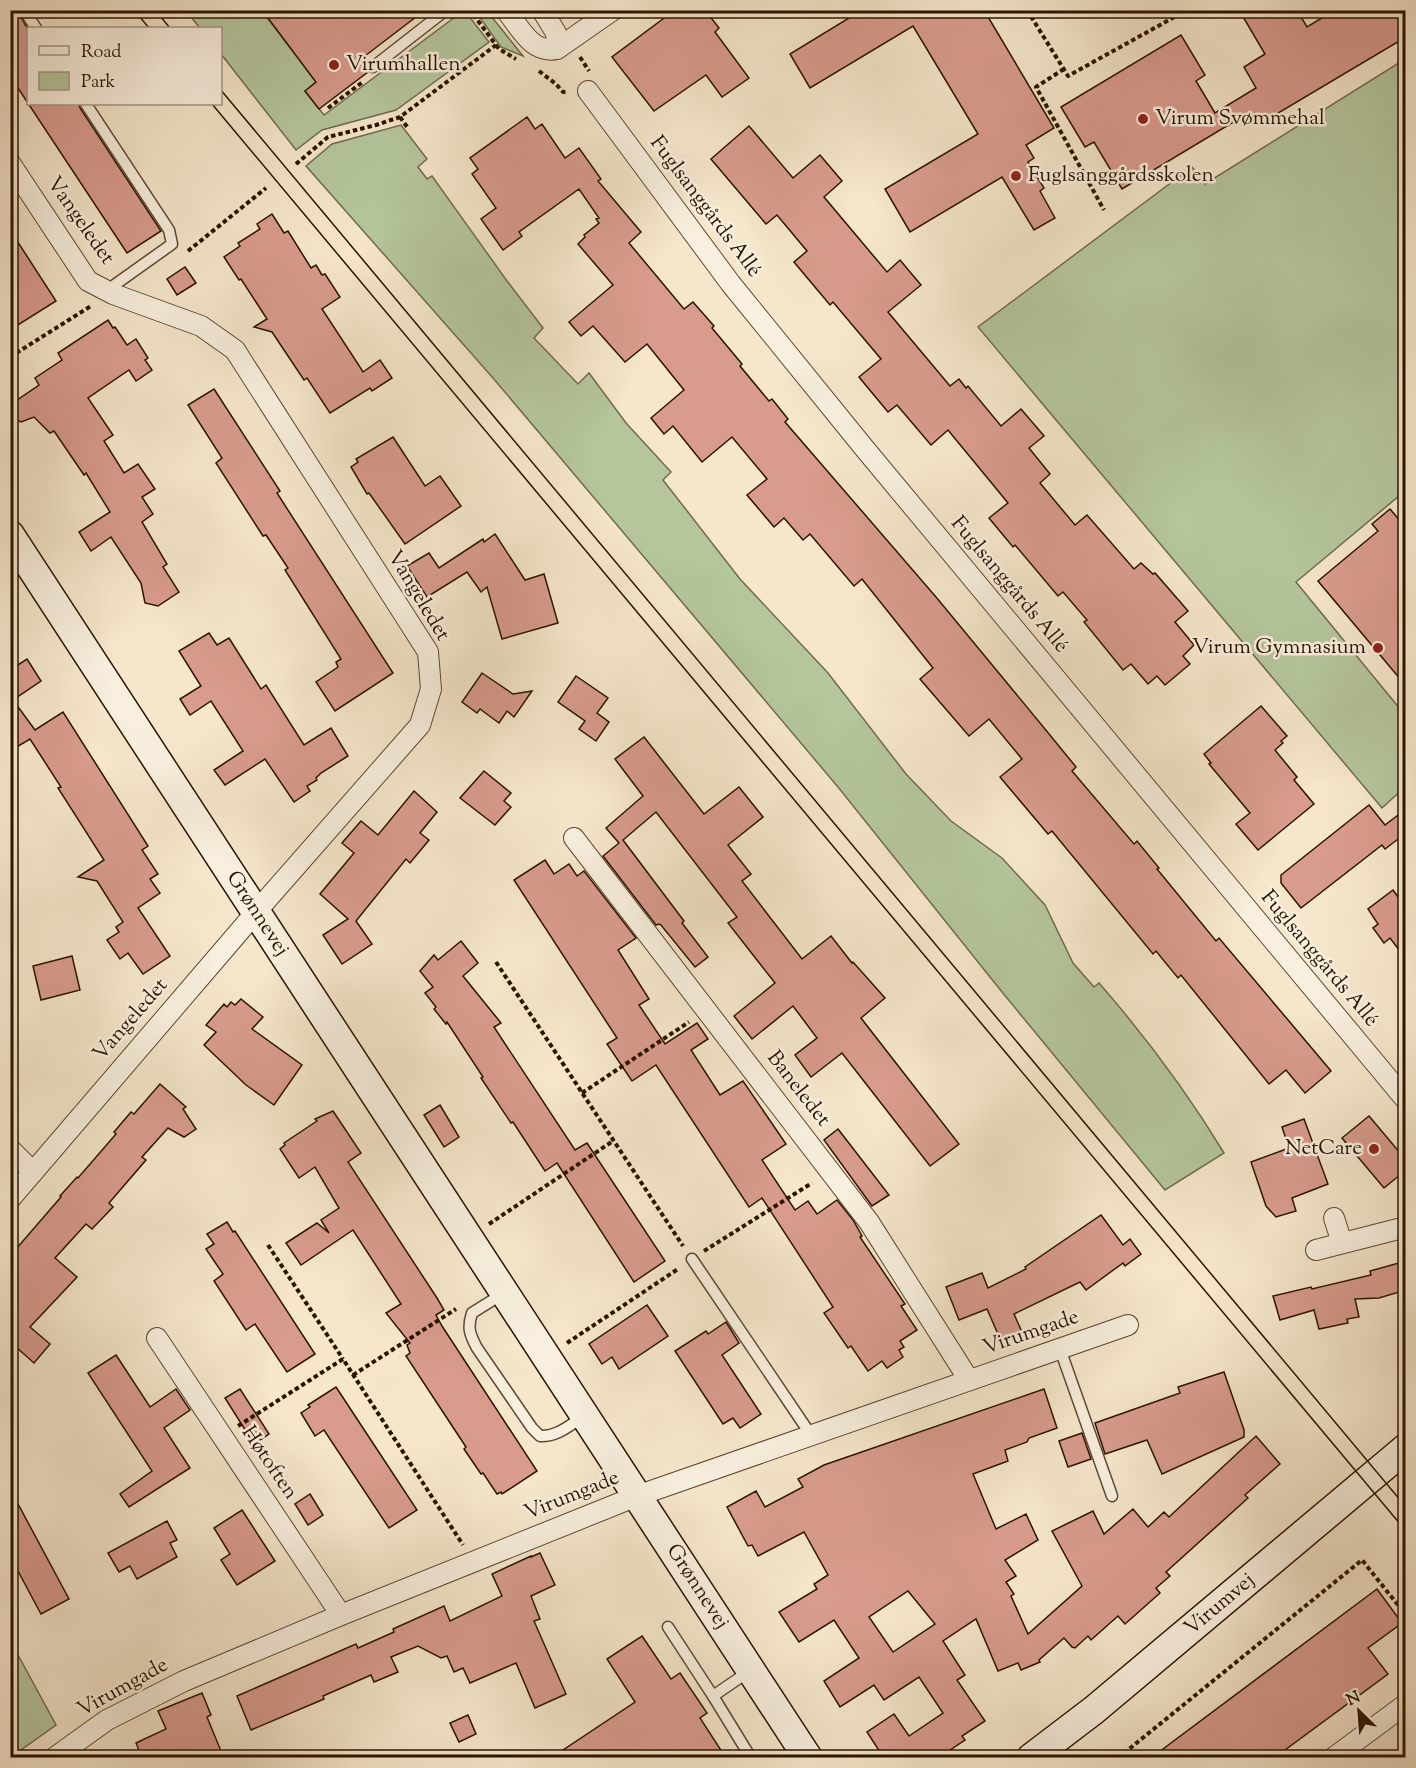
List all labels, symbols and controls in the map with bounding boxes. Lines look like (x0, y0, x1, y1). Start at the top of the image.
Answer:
legend (27, 27, 222, 105)
text: Road (81, 40, 121, 66)
place label: Virumhallen (346, 50, 461, 80)
marker: Virumhallen (327, 58, 341, 72)
text: Park (81, 70, 116, 96)
place label: Virum Svømmehal (1155, 104, 1325, 134)
marker: Virum Svømmehal (1136, 112, 1150, 126)
street label: Fuglsanggårds Allé (642, 130, 768, 284)
place label: Fuglsanggårdsskolen (1028, 161, 1214, 191)
marker: Fuglsanggårdsskolen (1009, 169, 1023, 183)
street label: Vangeledet (39, 171, 121, 271)
street label: Fuglsanggårds Allé (943, 510, 1075, 660)
street label: Vangeledet (379, 545, 457, 647)
place label: Virum Gymnasium (1192, 633, 1366, 663)
marker: Virum Gymnasium (1371, 641, 1385, 655)
street label: Grønnevej (218, 865, 296, 963)
street label: Fuglsanggårds Allé (1253, 884, 1385, 1034)
street label: Vangeledet (86, 972, 176, 1068)
street label: Baneledet (759, 1045, 837, 1133)
place label: NetCare (1285, 1134, 1362, 1164)
marker: NetCare (1367, 1142, 1381, 1156)
street label: Virumgade (979, 1303, 1083, 1363)
street label: Høtoften (233, 1420, 305, 1506)
street label: Virumgade (520, 1463, 624, 1529)
street label: Grønnevej (658, 1538, 736, 1636)
street label: Virumvej (1178, 1566, 1262, 1644)
street label: Virumgade (72, 1651, 174, 1725)
north arrow (1329, 1681, 1389, 1741)
text: N (1343, 1686, 1365, 1713)

